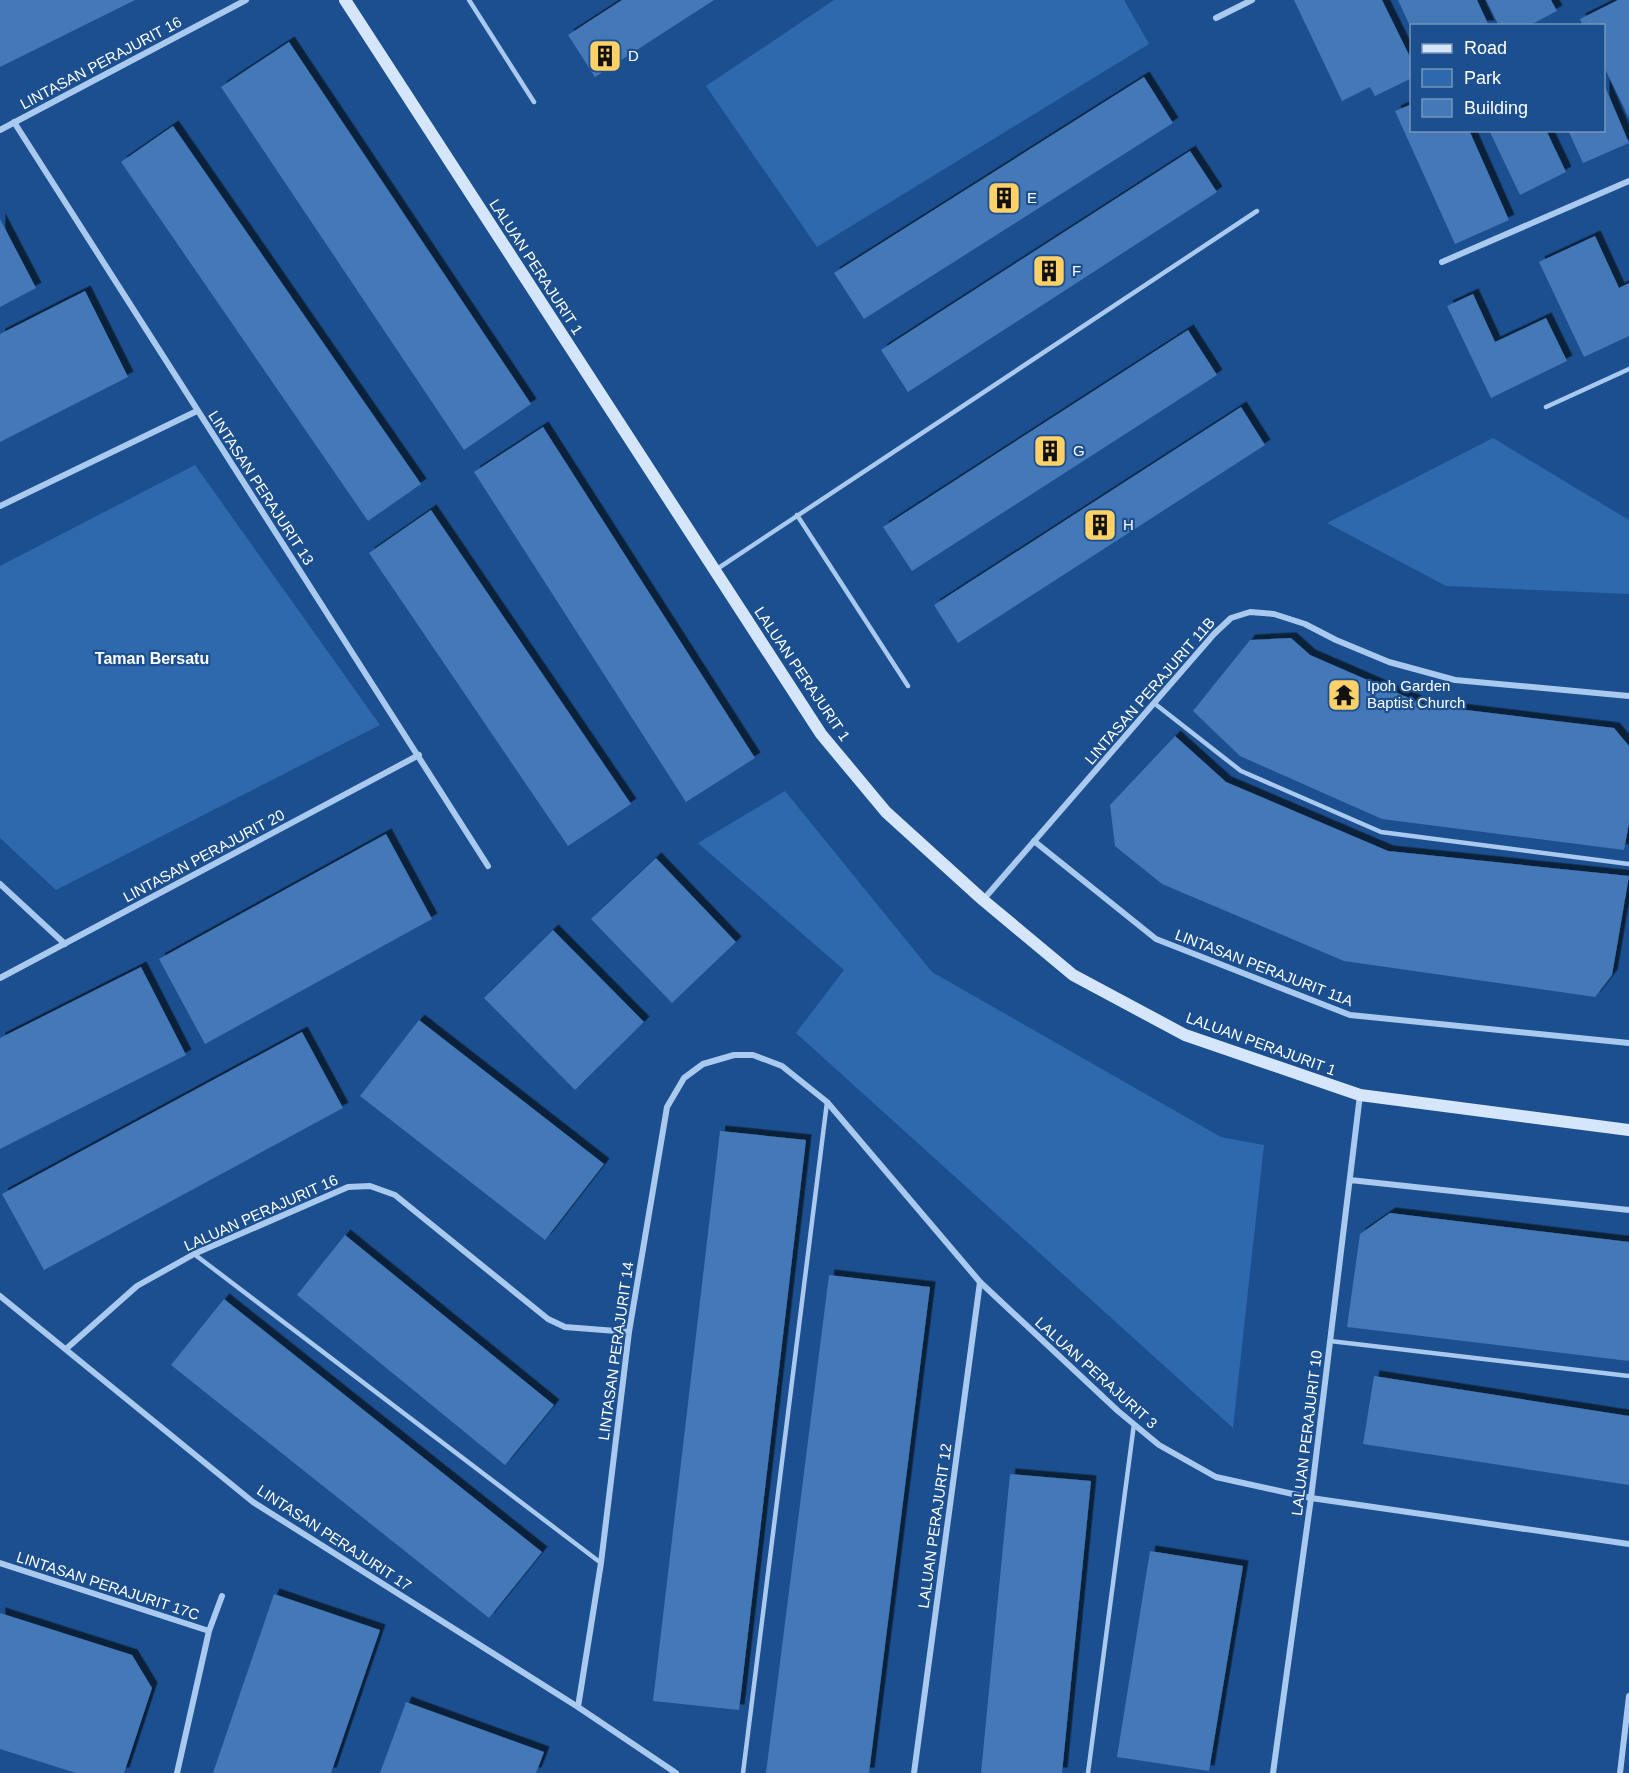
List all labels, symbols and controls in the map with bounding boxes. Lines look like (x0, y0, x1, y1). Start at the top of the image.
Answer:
street label: LINTASAN PERAJURIT 16 (17, 13, 184, 112)
legend (1410, 24, 1605, 132)
building icon: D (587, 38, 623, 74)
text: Road (1464, 38, 1507, 58)
place label: D (628, 47, 639, 64)
text: Park (1464, 68, 1502, 88)
text: Building (1464, 98, 1528, 118)
building icon: E (986, 180, 1022, 216)
place label: E (1027, 189, 1037, 206)
street label: LALUAN PERAJURIT 1 (486, 196, 587, 338)
building icon: F (1031, 253, 1067, 289)
place label: F (1072, 262, 1081, 279)
street label: LINTASAN PERAJURIT 13 (205, 407, 318, 568)
building icon: G (1032, 433, 1068, 469)
place label: G (1073, 442, 1085, 459)
building icon: H (1082, 507, 1118, 543)
place label: H (1123, 516, 1134, 533)
street label: LALUAN PERAJURIT 1 (751, 603, 854, 744)
street label: LINTASAN PERAJURIT 11B (1081, 614, 1218, 768)
district label: Taman Bersatu (95, 650, 209, 667)
temple icon: Ipoh Garden Baptist Church (1326, 677, 1362, 713)
place label: Ipoh Garden Baptist Church (1367, 677, 1465, 711)
street label: LINTASAN PERAJURIT 20 (120, 806, 287, 905)
street label: LINTASAN PERAJURIT 11A (1173, 926, 1356, 1009)
street label: LALUAN PERAJURIT 1 (1184, 1009, 1338, 1079)
street label: LALUAN PERAJURIT 16 (181, 1171, 340, 1254)
street label: LINTASAN PERAJURIT 14 (595, 1260, 636, 1441)
street label: LALUAN PERAJURIT 3 (1032, 1313, 1161, 1432)
street label: LALUAN PERAJURIT 10 (1288, 1349, 1325, 1517)
street label: LALUAN PERAJURIT 12 (915, 1442, 955, 1610)
street label: LINTASAN PERAJURIT 17 (254, 1481, 415, 1594)
street label: LINTASAN PERAJURIT 17C (15, 1548, 202, 1623)

